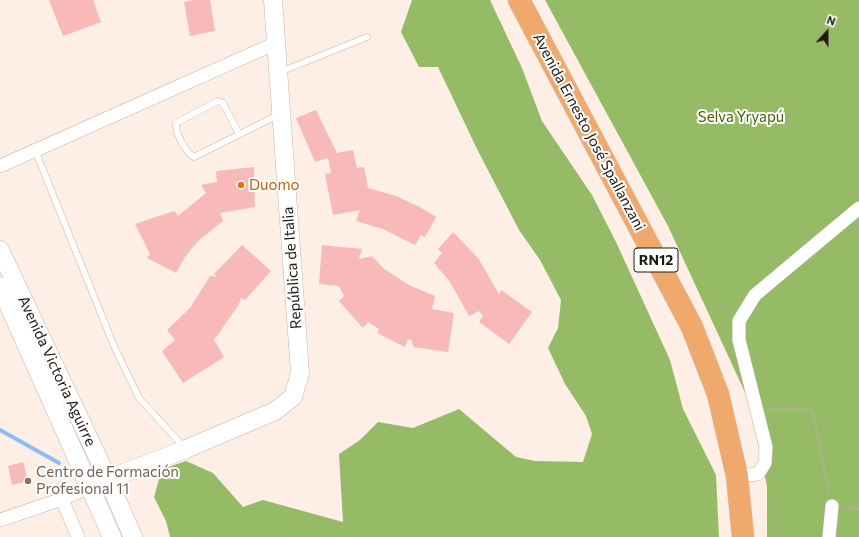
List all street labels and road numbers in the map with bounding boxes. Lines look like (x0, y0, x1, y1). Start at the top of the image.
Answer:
street label: Avenida Ernesto José Spallanzani (529, 30, 649, 234)
street label: República de Italia (279, 206, 305, 330)
road number: RN12 (634, 248, 678, 272)
street label: Avenida Victoria Aguirre (14, 293, 100, 449)

